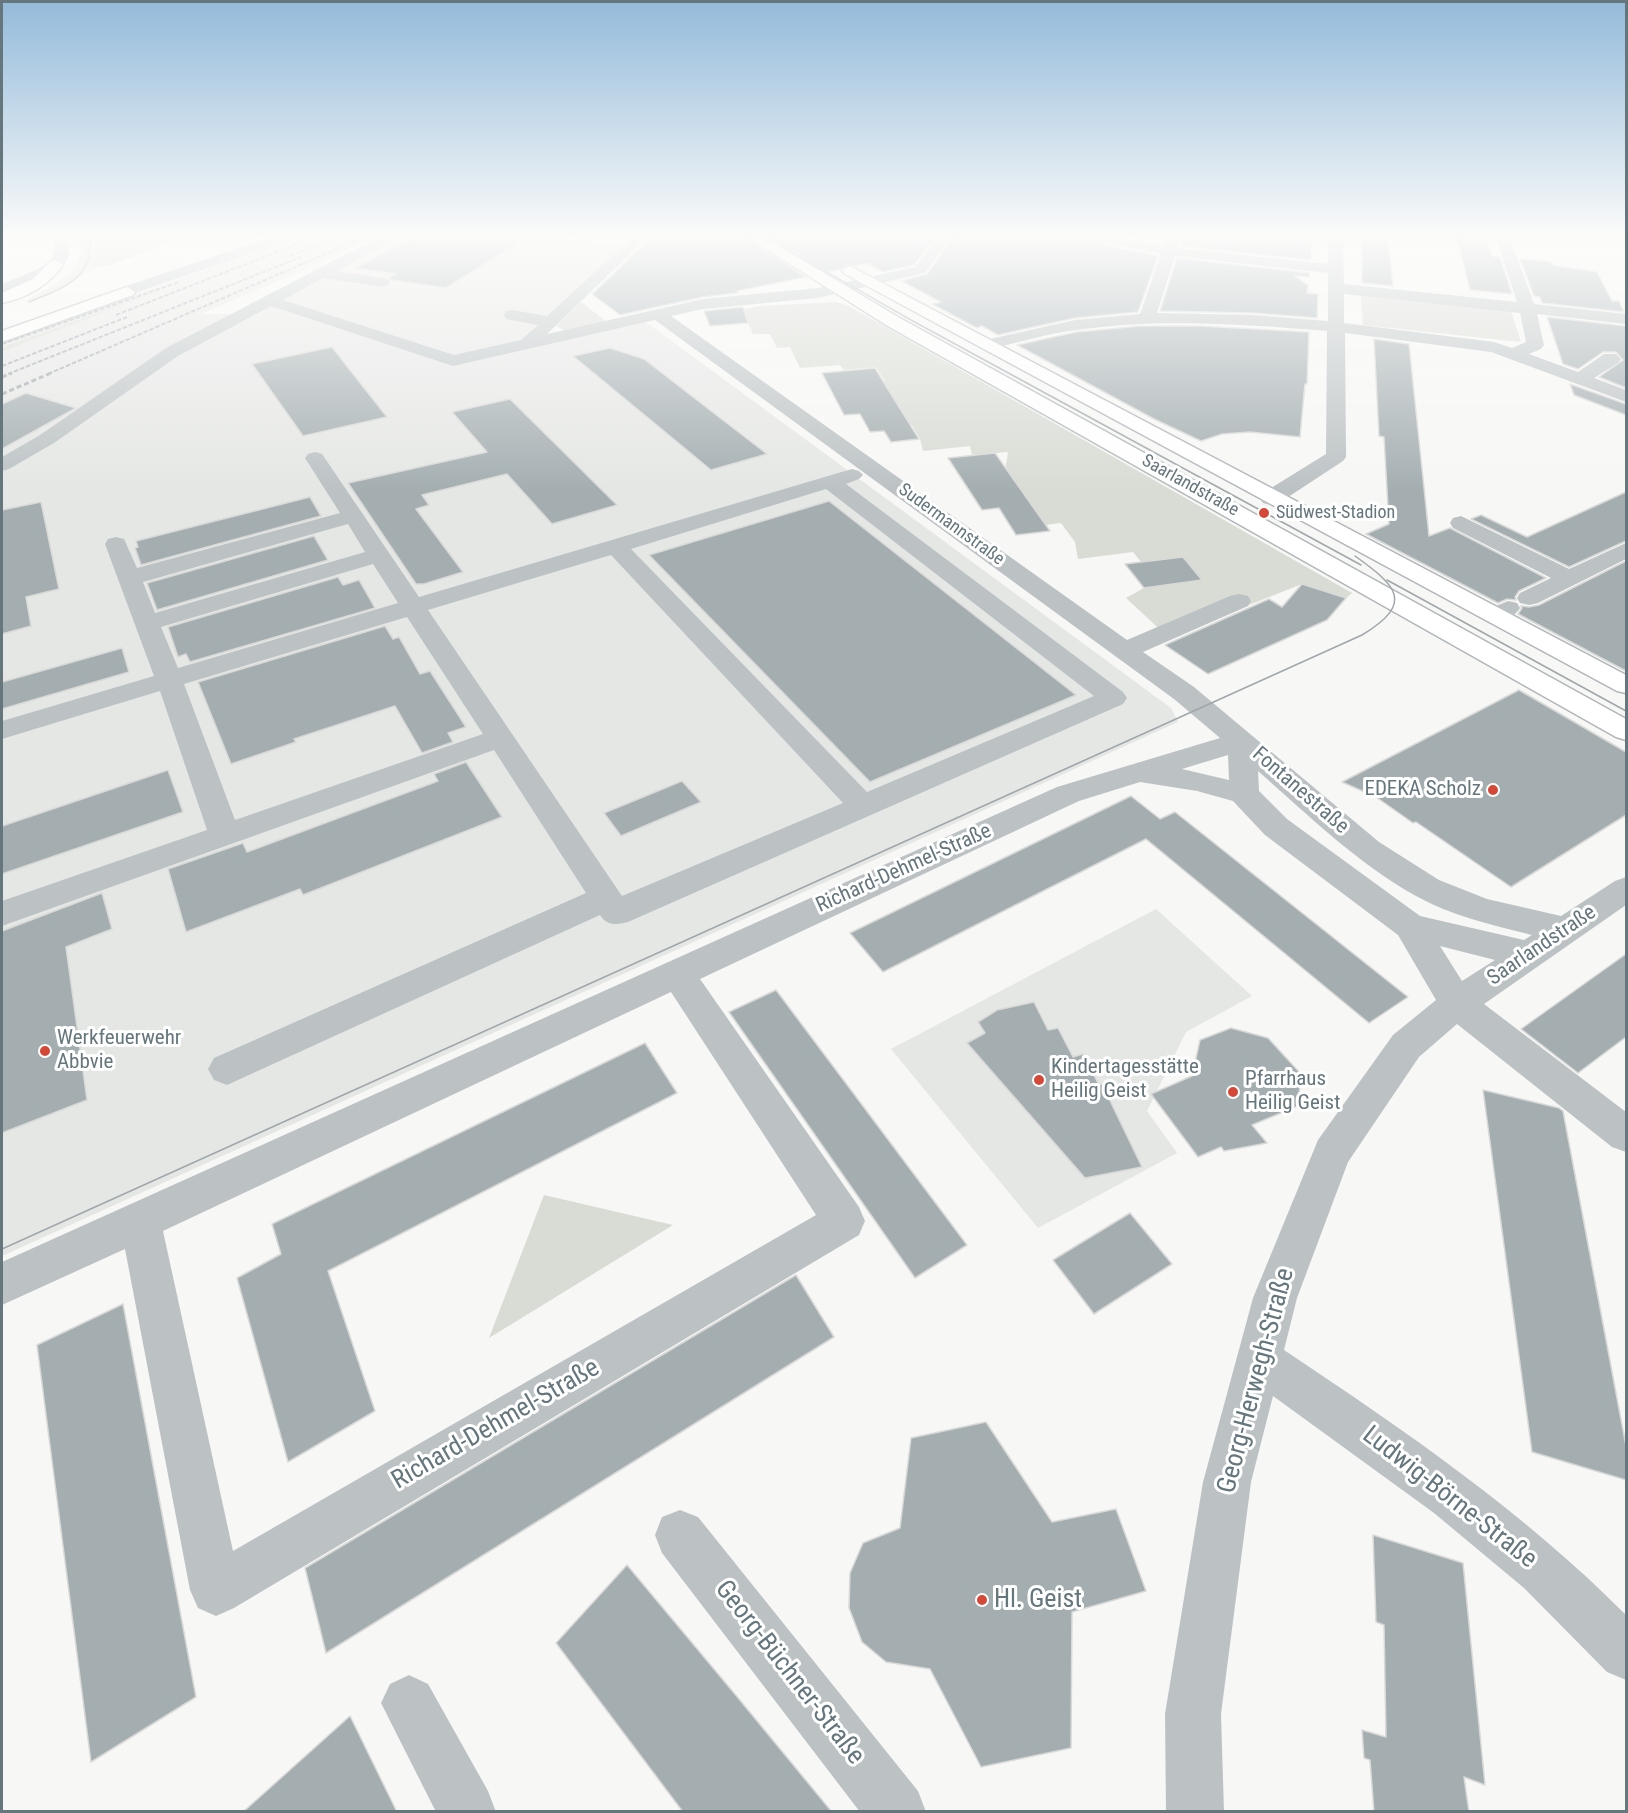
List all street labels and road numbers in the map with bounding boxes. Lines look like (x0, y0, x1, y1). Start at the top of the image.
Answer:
street label: Saarlandstraße (1138, 450, 1242, 522)
street label: Sudermannstraße (894, 479, 1008, 571)
street label: Fontanestraße (1247, 742, 1353, 840)
street label: Richard-Dehmel-Straße (812, 819, 996, 919)
street label: Saarlandstraße (1483, 900, 1601, 992)
street label: Georg-Herwegh-Straße (1212, 1265, 1302, 1497)
street label: Richard-Dehmel-Straße (387, 1353, 605, 1497)
street label: Ludwig-Börne-Straße (1356, 1420, 1542, 1576)
street label: Georg-Büchner-Straße (707, 1575, 871, 1771)

